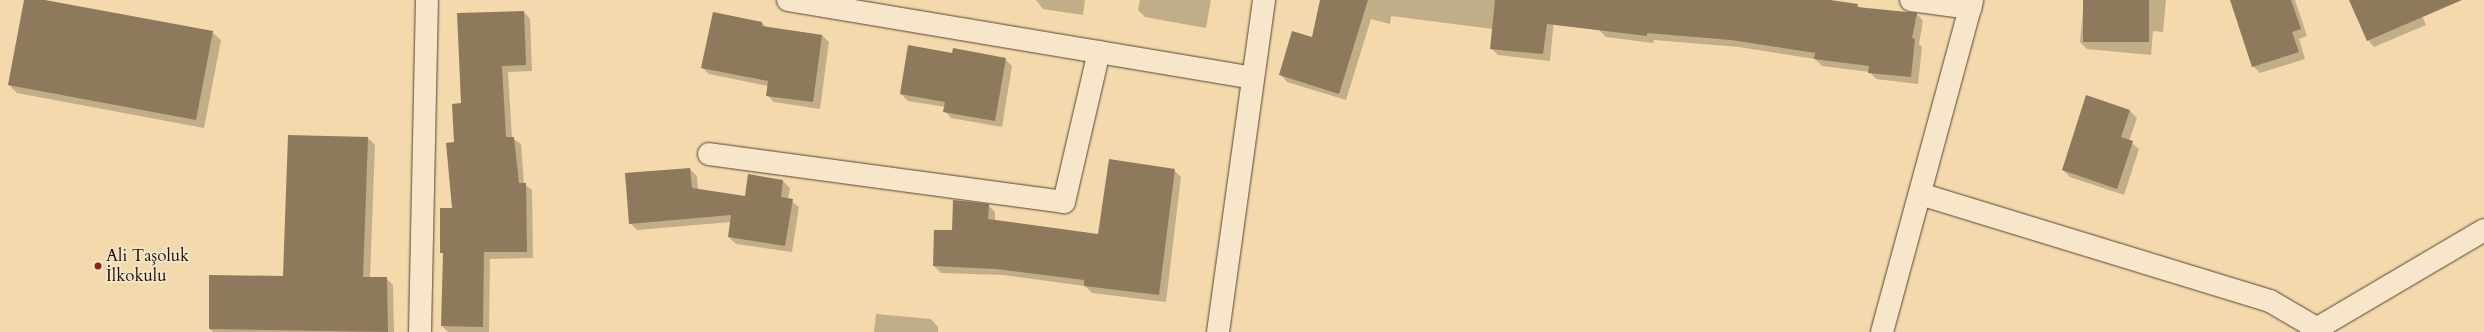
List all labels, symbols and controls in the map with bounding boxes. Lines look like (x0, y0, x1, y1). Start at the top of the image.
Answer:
place label: Ali Taşoluk İlkokulu (106, 246, 189, 286)
marker: Ali Taşoluk İlkokulu (93, 261, 103, 271)

